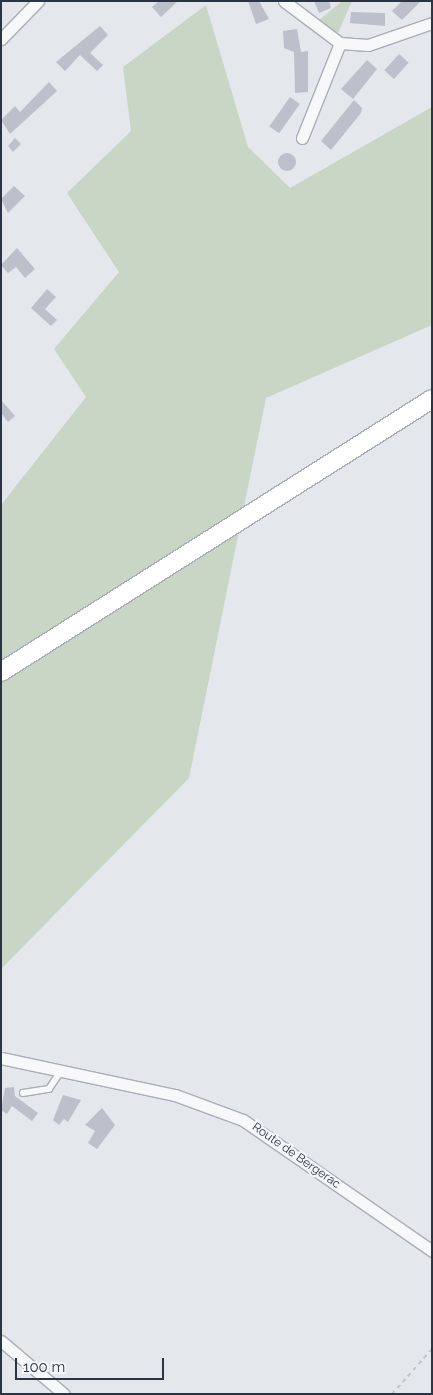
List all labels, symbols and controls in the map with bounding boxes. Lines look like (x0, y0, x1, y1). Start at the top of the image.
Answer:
street label: Route de Bergerac (249, 1120, 343, 1192)
scale bar (18, 1348, 166, 1380)
text: 100 m (23, 1358, 65, 1376)

